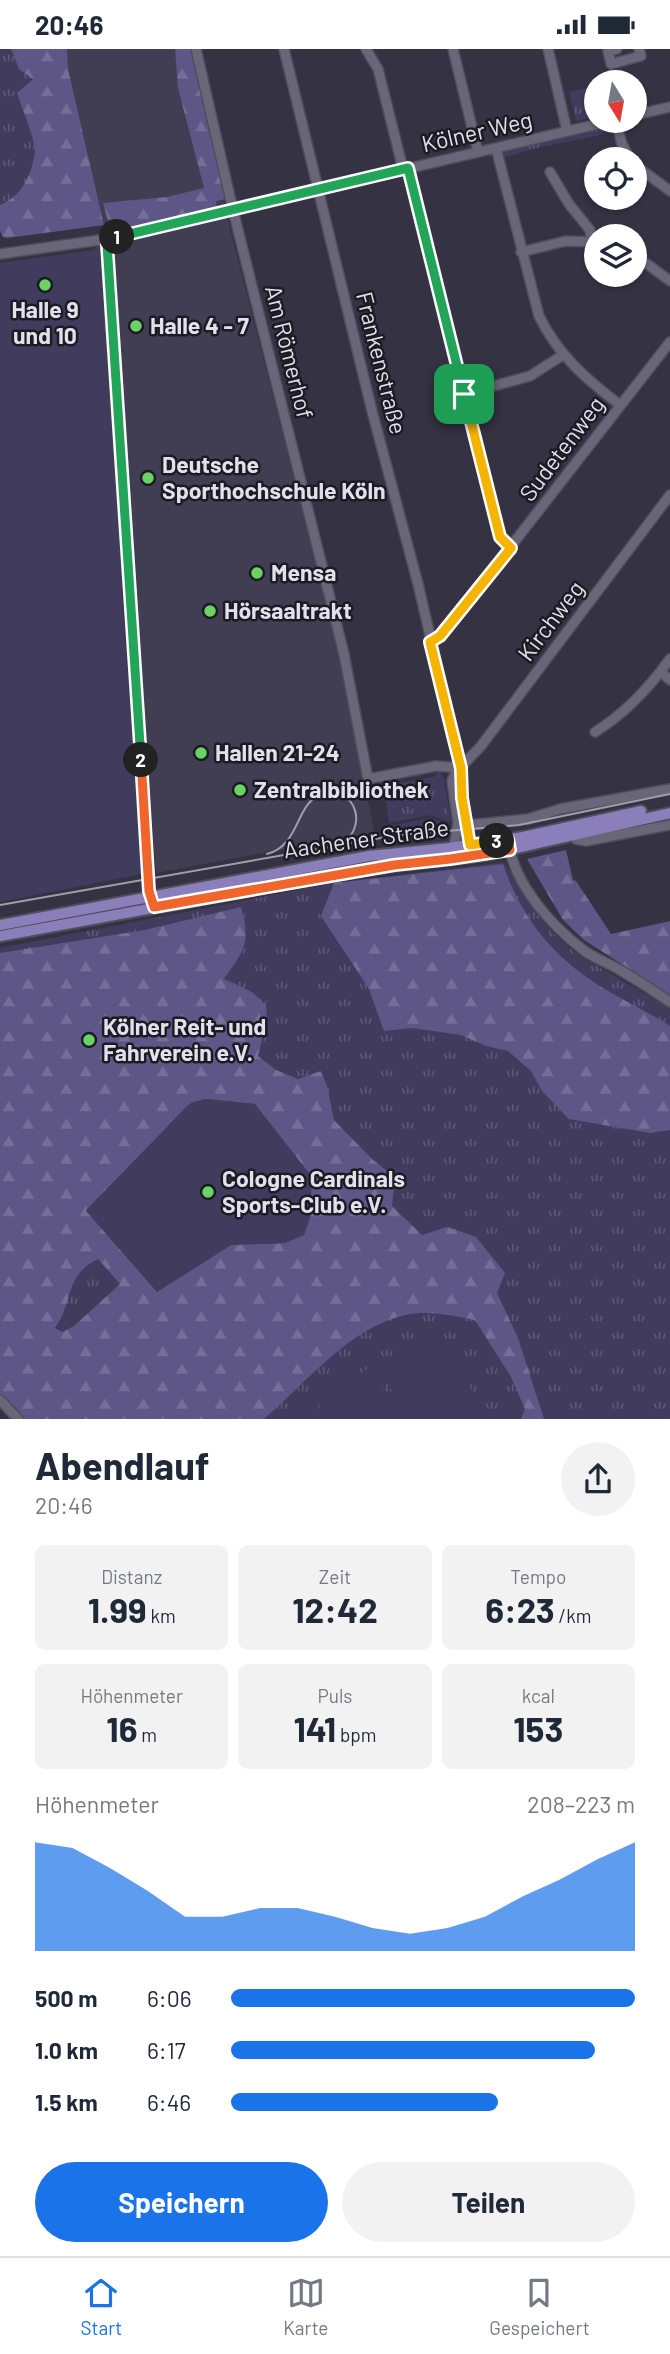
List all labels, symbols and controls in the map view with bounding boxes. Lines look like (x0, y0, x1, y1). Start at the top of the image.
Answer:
text: 20:46 (35, 9, 104, 40)
north arrow (584, 70, 648, 133)
map controls (584, 70, 647, 287)
street label: Kölner Weg (419, 105, 535, 157)
button: locate (584, 147, 647, 210)
pin: 1 (100, 219, 134, 255)
button: layers (584, 224, 647, 287)
text: 1 (113, 225, 120, 248)
marker: Halle 9 und 10 (37, 277, 53, 293)
street label: Am Römerhof (260, 282, 320, 421)
street label: Frankenstraße (351, 289, 413, 437)
place label: Halle 9 und 10 (11, 295, 79, 349)
place label: Halle 4 - 7 (150, 311, 249, 339)
marker: Halle 4 - 7 (128, 318, 144, 334)
pin (434, 364, 494, 424)
icon: arrive (445, 375, 483, 413)
street label: Sudetenweg (513, 391, 610, 506)
place label: Deutsche Sporthochschule Köln (162, 450, 386, 504)
marker: Deutsche Sporthochschule Köln (140, 470, 156, 486)
place label: Mensa (271, 558, 336, 586)
marker: Mensa (249, 565, 265, 581)
street label: Kirchweg (511, 575, 589, 666)
place label: Hörsaaltrakt (224, 596, 352, 624)
marker: Hörsaaltrakt (202, 603, 218, 619)
place label: Hallen 21-24 (215, 738, 340, 766)
pin: 2 (124, 743, 158, 777)
marker: Hallen 21-24 (193, 745, 209, 761)
text: 2 (135, 748, 146, 771)
place label: Zentralbibliothek (254, 775, 429, 803)
marker: Zentralbibliothek (232, 782, 248, 798)
street label: Aachener Straße (281, 813, 450, 863)
pin: 3 (480, 823, 514, 859)
text: 3 (491, 829, 502, 852)
place label: Kölner Reit- und Fahrverein e.V. (103, 1012, 266, 1066)
marker: Kölner Reit- und Fahrverein e.V. (81, 1032, 97, 1048)
place label: Cologne Cardinals Sports-Club e.V. (222, 1164, 405, 1218)
marker: Cologne Cardinals Sports-Club e.V. (200, 1184, 216, 1200)
text: Abendlauf (35, 1442, 210, 1488)
button: share (561, 1442, 635, 1516)
text: 20:46 (35, 1491, 93, 1519)
text: Distanz (101, 1565, 162, 1588)
text: Zeit (319, 1565, 351, 1588)
text: Tempo (510, 1565, 566, 1588)
text: 1.99 (88, 1588, 147, 1630)
text: 12:42 (292, 1588, 378, 1630)
text: 6:23 (485, 1588, 555, 1630)
text: km (147, 1604, 176, 1627)
text: /km (555, 1604, 591, 1627)
text: Höhenmeter (80, 1684, 183, 1707)
text: Puls (318, 1684, 352, 1707)
text: kcal (522, 1684, 555, 1707)
text: 16 (106, 1707, 138, 1749)
text: 141 (293, 1707, 336, 1749)
text: 153 (513, 1707, 563, 1749)
text: m (138, 1723, 157, 1746)
text: bpm (336, 1723, 376, 1746)
text: Höhenmeter (35, 1790, 159, 1818)
text: 208–223 m (527, 1790, 635, 1818)
text: 500 m (35, 1984, 97, 2012)
text: 6:06 (147, 1984, 191, 2012)
text: 1.0 km (35, 2036, 98, 2064)
text: 6:17 (147, 2036, 186, 2064)
text: 1.5 km (35, 2088, 98, 2116)
text: 6:46 (147, 2088, 191, 2116)
button: Speichern (35, 2162, 328, 2242)
button: Teilen (342, 2162, 635, 2242)
tab: Start (80, 2274, 122, 2339)
tab: Karte (283, 2274, 328, 2339)
tab: Gespeichert (489, 2274, 590, 2339)

